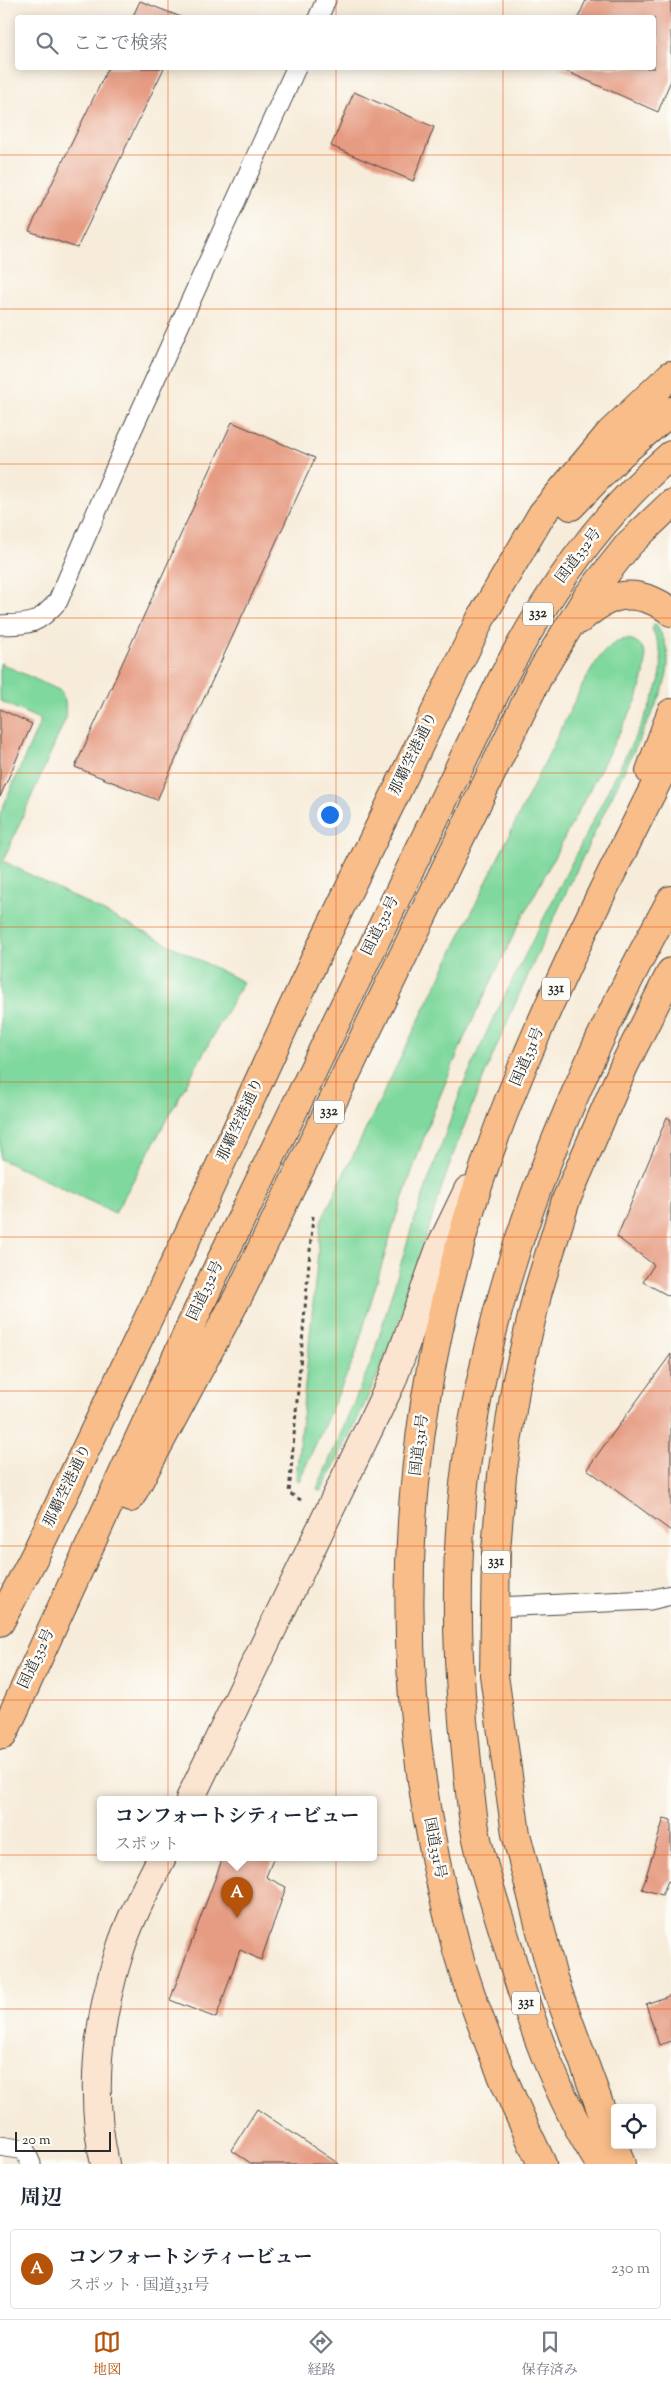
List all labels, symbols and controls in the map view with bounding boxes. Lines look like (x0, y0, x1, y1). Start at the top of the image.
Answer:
search box (15, 15, 656, 70)
icon: search (33, 29, 61, 57)
text: ここで検索 (73, 31, 168, 58)
street label: 国道332号 (551, 524, 607, 588)
road number: 332 (523, 602, 553, 626)
street label: 那覇空港通り (385, 709, 443, 799)
your location (317, 802, 343, 828)
street label: 国道332号 (358, 893, 404, 959)
road number: 331 (542, 978, 570, 1001)
street label: 国道331号 (506, 1024, 550, 1090)
street label: 那覇空港通り (212, 1075, 270, 1165)
road number: 332 (314, 1100, 344, 1124)
street label: 国道332号 (183, 1257, 229, 1325)
street label: 国道331号 (406, 1413, 434, 1477)
street label: 那覇空港通り (39, 1441, 97, 1531)
road number: 331 (482, 1550, 510, 1574)
street label: 国道332号 (14, 1625, 60, 1693)
popup (97, 1796, 377, 1861)
text: コンフォートシティービュー (115, 1804, 359, 1831)
street label: 国道331号 (418, 1815, 450, 1881)
text: スポット (115, 1834, 179, 1857)
pin: A (221, 1877, 253, 1918)
road number: 331 (512, 1992, 540, 2015)
map controls (611, 2104, 656, 2149)
button: locate (611, 2104, 656, 2149)
scale bar (15, 2129, 111, 2152)
text: 20 m (22, 2131, 51, 2151)
text: 周辺 (20, 2184, 62, 2214)
text: コンフォートシティービュー (68, 2245, 313, 2272)
text: A (31, 2258, 44, 2281)
text: 230 m (611, 2258, 650, 2281)
text: スポット · 国道331号 (68, 2275, 209, 2298)
tab: 地図 (93, 2328, 121, 2381)
tab: 経路 (307, 2328, 335, 2381)
tab: 保存済み (522, 2328, 578, 2381)

